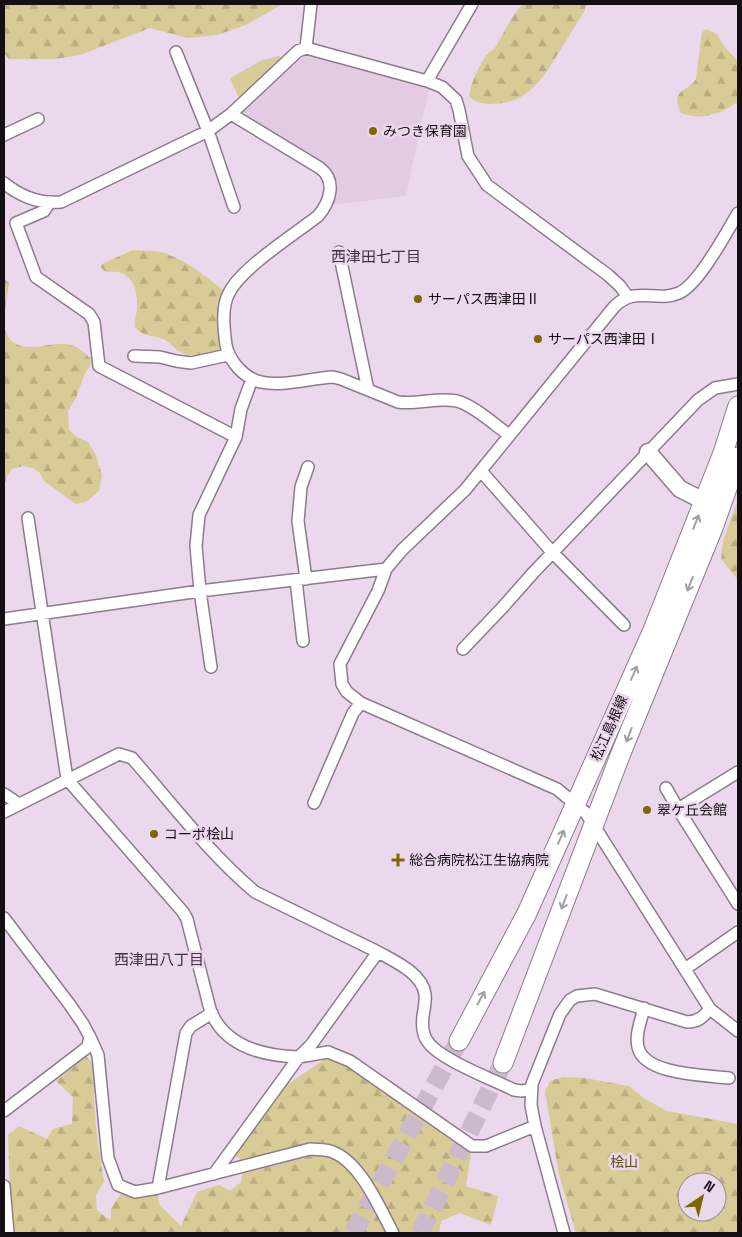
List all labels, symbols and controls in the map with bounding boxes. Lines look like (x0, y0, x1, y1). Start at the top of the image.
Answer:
place label: みつき保育園 (383, 122, 467, 140)
marker: みつき保育園 (367, 125, 379, 137)
district label: 西津田七丁目 (331, 247, 421, 266)
place label: サーパス西津田Ⅱ (428, 290, 540, 308)
marker: サーパス西津田Ⅱ (412, 293, 424, 305)
place label: サーパス西津田Ⅰ (548, 330, 660, 348)
marker: サーパス西津田Ⅰ (532, 333, 544, 345)
one-way arrow (692, 515, 701, 530)
one-way arrow (685, 576, 695, 591)
one-way arrow (630, 666, 640, 681)
street label: 松江島根線 (587, 692, 631, 764)
one-way arrow (623, 727, 632, 742)
place label: 翠ケ丘会館 (657, 801, 727, 819)
marker: 翠ケ丘会館 (641, 804, 653, 816)
place label: コーポ桧山 (164, 825, 234, 843)
marker: コーポ桧山 (148, 828, 160, 840)
one-way arrow (557, 830, 566, 845)
place label: 総合病院松江生協病院 (409, 851, 549, 869)
marker: 総合病院松江生協病院 (391, 853, 405, 867)
one-way arrow (559, 894, 568, 910)
district label: 西津田八丁目 (114, 950, 204, 969)
one-way arrow (477, 992, 487, 1006)
park label: 桧山 (610, 1153, 638, 1171)
north arrow (677, 1172, 727, 1222)
text: N (700, 1176, 718, 1196)

